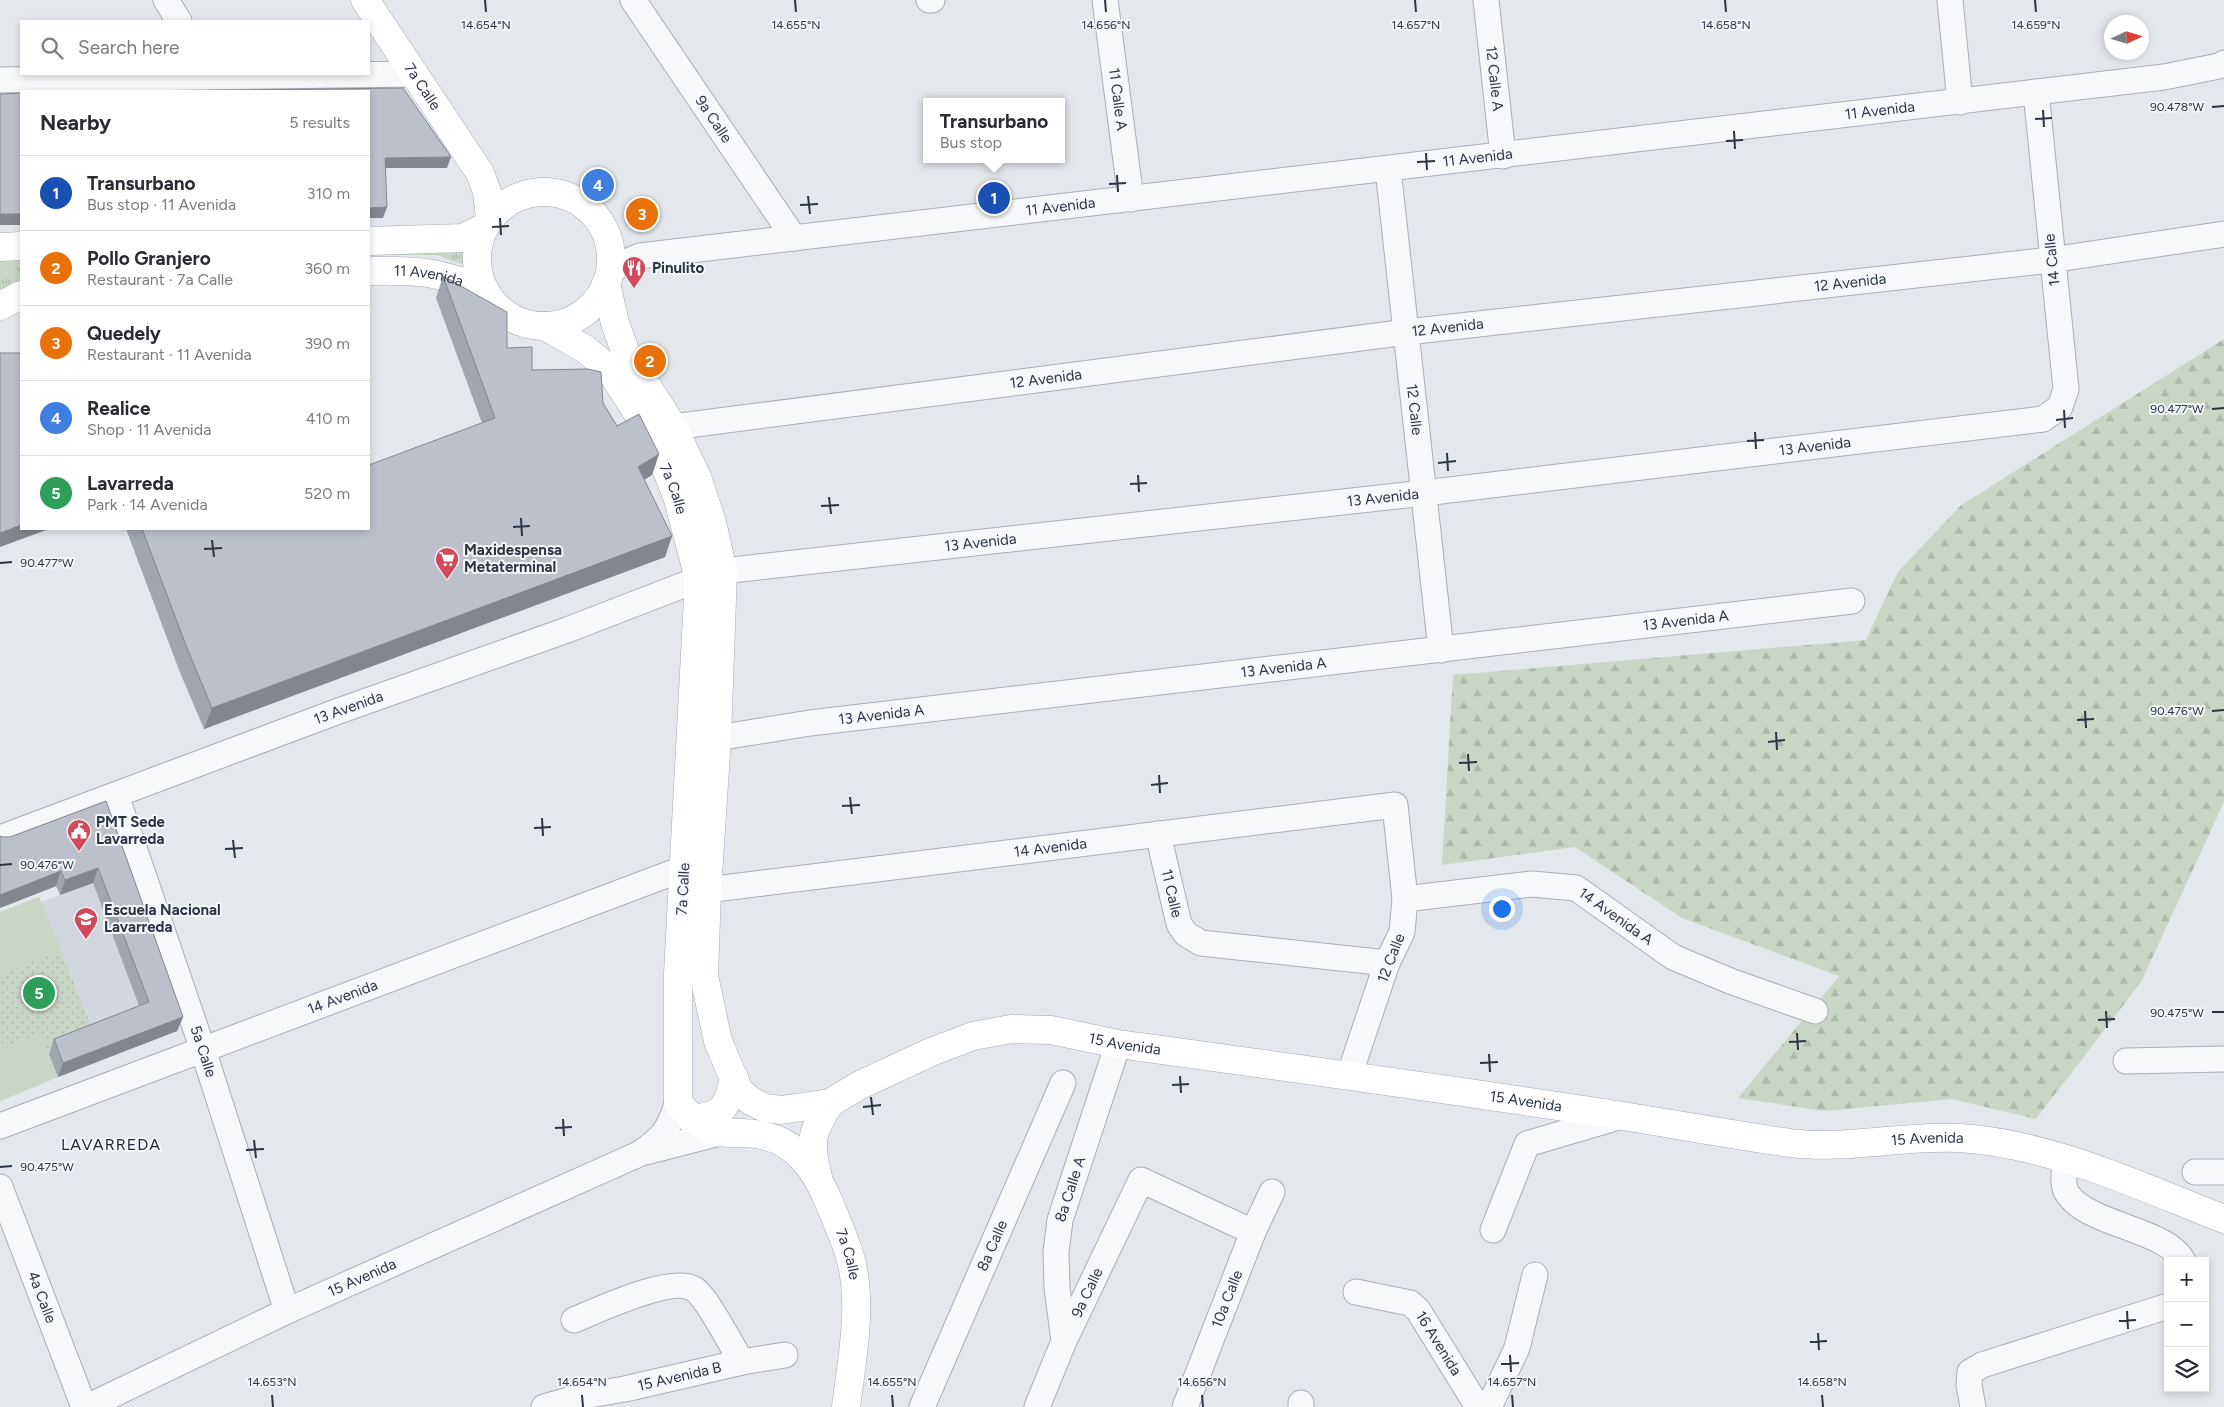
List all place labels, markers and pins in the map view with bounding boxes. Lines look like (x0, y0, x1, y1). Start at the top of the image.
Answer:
pin: 4 (582, 166, 614, 204)
pin: 1 (978, 179, 1010, 217)
pin: 3 (626, 195, 658, 233)
restaurant icon: Pinulito (621, 255, 647, 289)
place label: Pinulito (652, 259, 705, 277)
pin: 2 (634, 342, 666, 380)
place label: Maxidespensa Metaterminal (464, 541, 562, 576)
supermarket icon: Maxidespensa Metaterminal (434, 546, 460, 580)
place label: PMT Sede Lavarreda (96, 813, 166, 848)
public building icon: PMT Sede Lavarreda (66, 818, 92, 852)
place label: Escuela Nacional Lavarreda (104, 901, 221, 936)
school or university icon: Escuela Nacional Lavarreda (73, 906, 99, 940)
pin: 5 (23, 974, 55, 1012)

